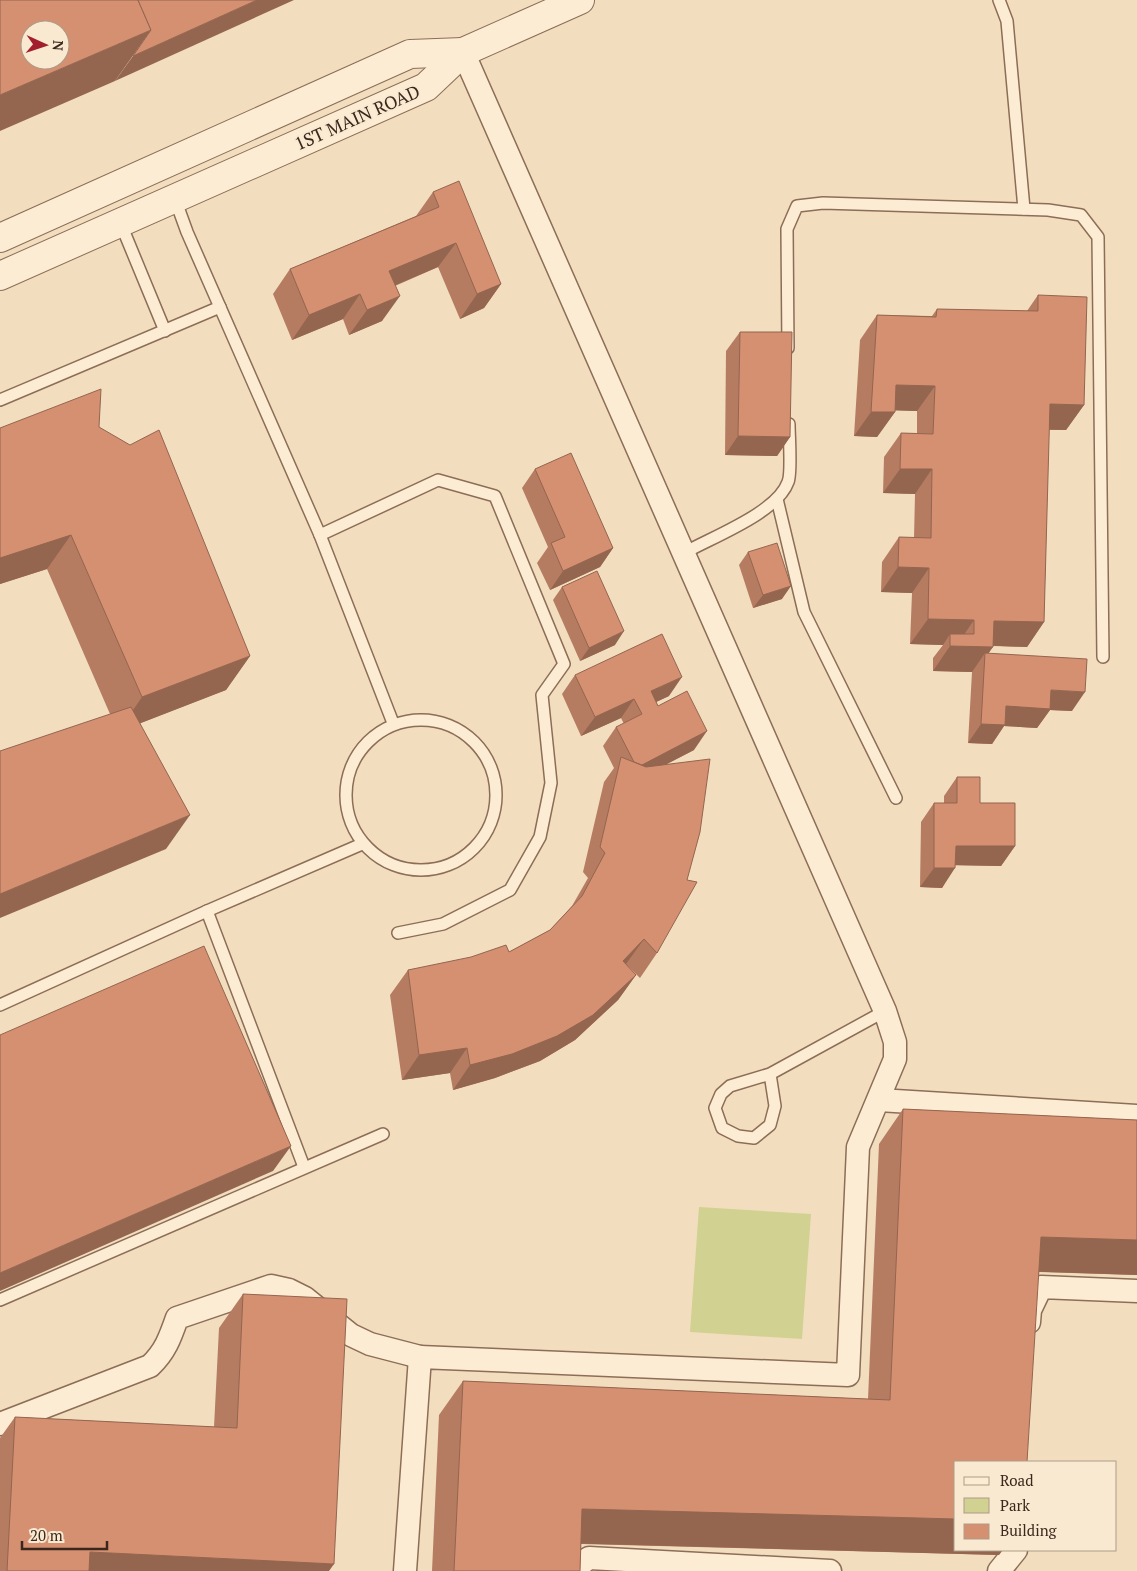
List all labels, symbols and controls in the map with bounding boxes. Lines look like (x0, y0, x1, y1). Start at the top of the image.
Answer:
north arrow (20, 20, 70, 70)
text: N (49, 40, 68, 52)
street label: 1ST MAIN ROAD (291, 79, 423, 155)
legend (954, 1461, 1117, 1551)
text: Road (1000, 1470, 1033, 1490)
text: Park (1000, 1495, 1030, 1515)
scale bar (22, 1518, 108, 1550)
text: Building (1000, 1520, 1058, 1540)
text: 20 m (30, 1525, 63, 1545)

